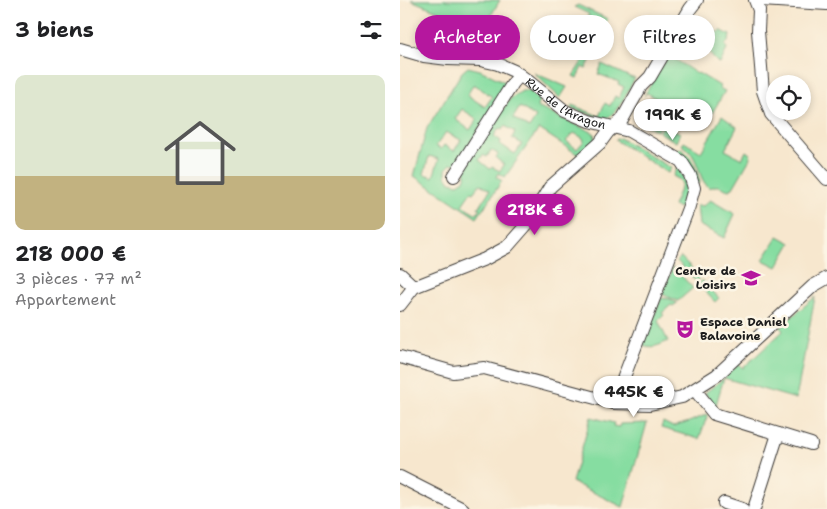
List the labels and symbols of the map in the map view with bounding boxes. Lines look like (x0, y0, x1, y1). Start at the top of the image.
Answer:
street label: Rue de l'Aragon (522, 74, 607, 133)
pin: 199K € (632, 98, 714, 141)
pin: 218K € (494, 194, 576, 236)
place label: Centre de Loisirs (675, 263, 736, 293)
school or university icon: Centre de Loisirs (740, 267, 762, 289)
place label: Espace Daniel Balavoine (700, 314, 787, 344)
theatre icon: Espace Daniel Balavoine (674, 318, 696, 340)
pin: 445K € (593, 376, 675, 418)

